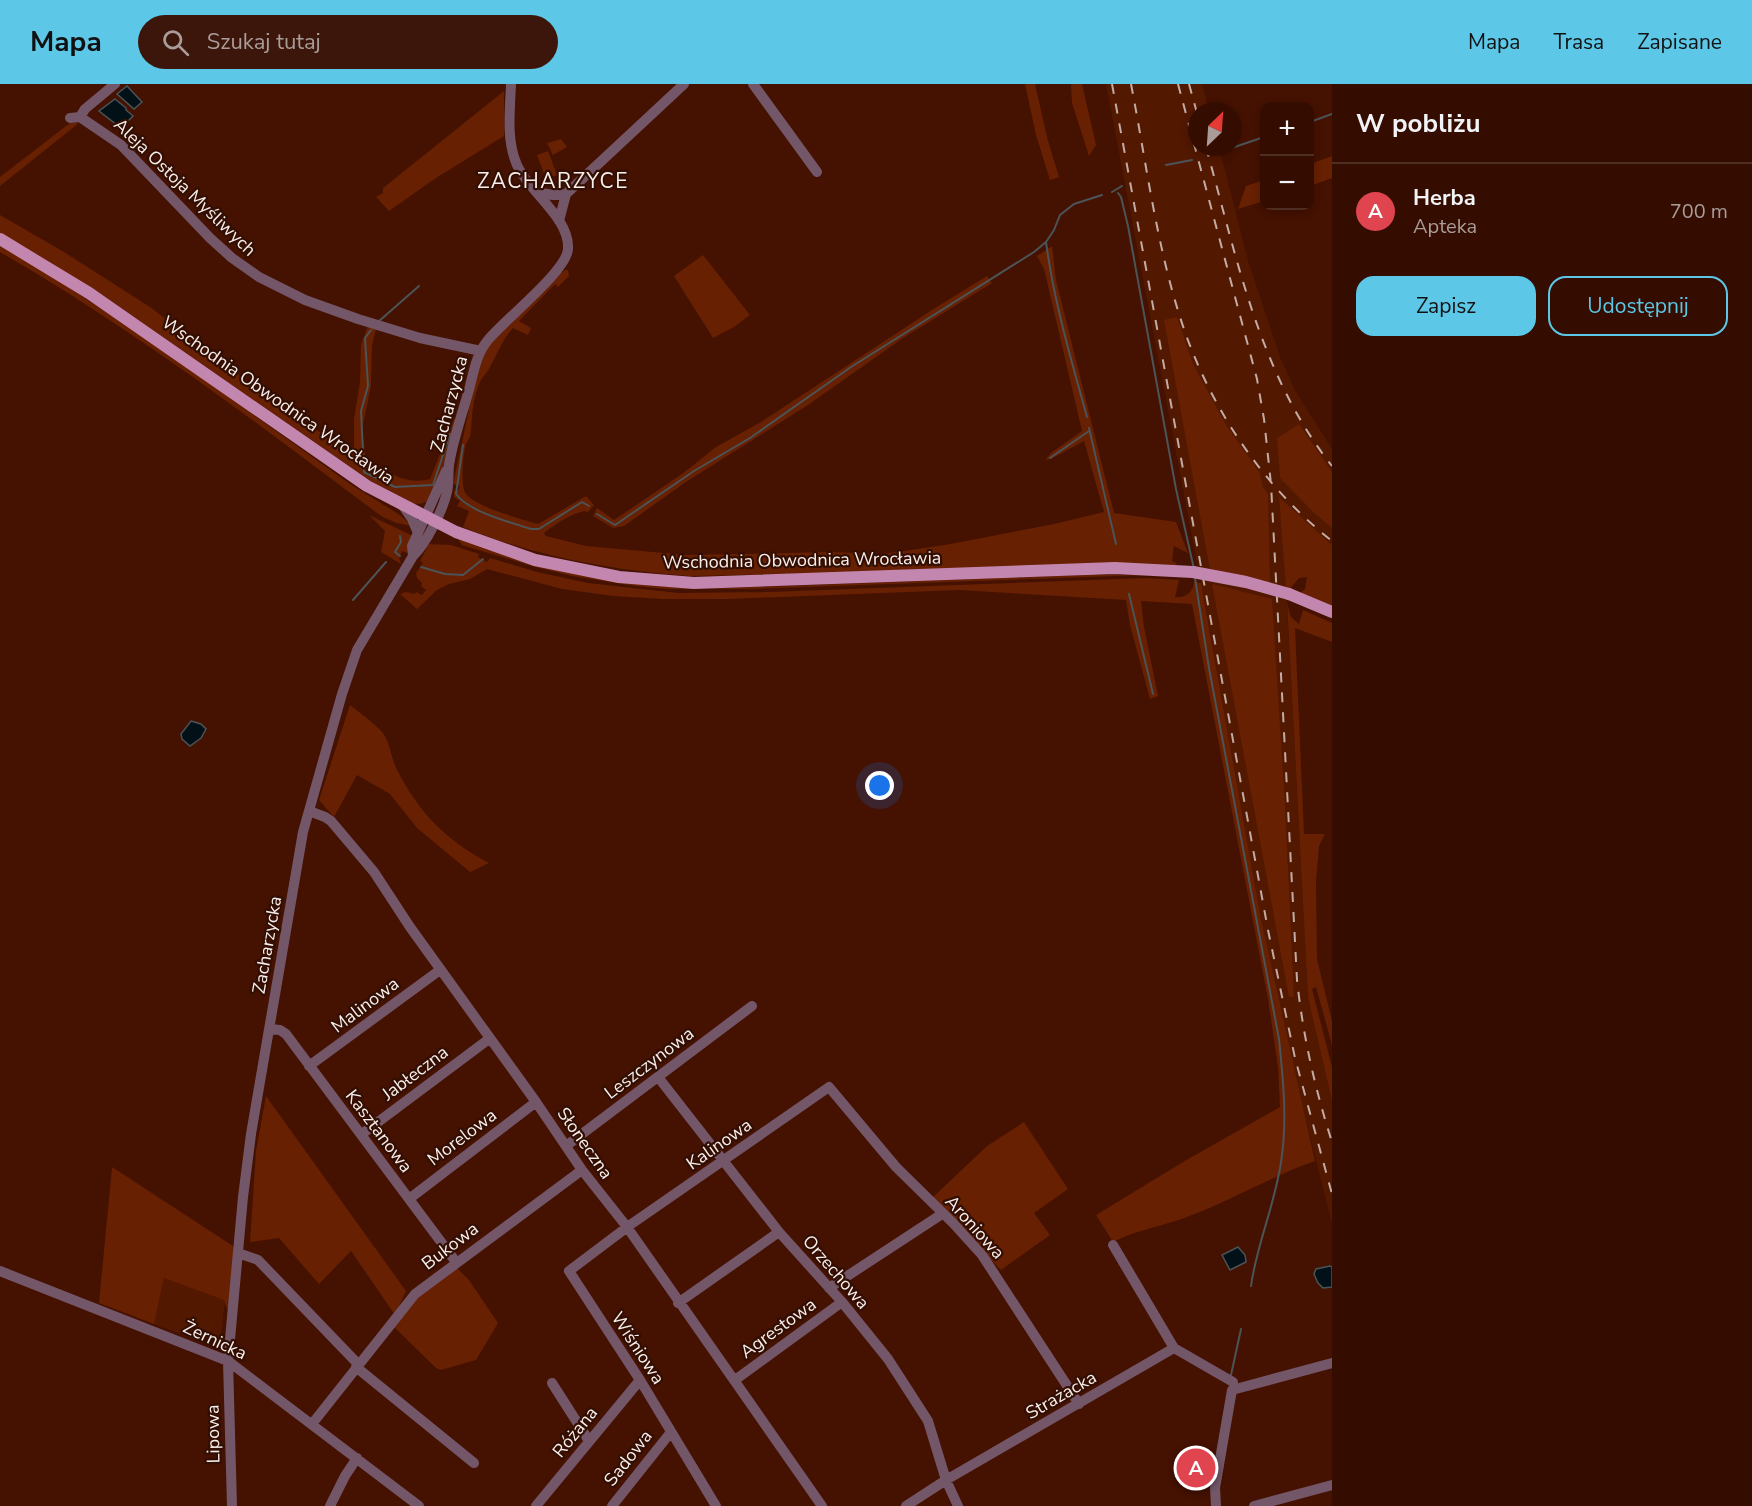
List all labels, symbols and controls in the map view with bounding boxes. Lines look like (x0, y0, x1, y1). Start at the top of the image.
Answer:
search box (138, 15, 558, 69)
text: Mapa (30, 23, 102, 61)
icon: search (159, 26, 192, 59)
text: Szukaj tutaj (207, 27, 321, 57)
text: Mapa (1468, 28, 1520, 56)
text: Trasa (1553, 28, 1604, 56)
text: Zapisane (1637, 28, 1722, 56)
north arrow (1188, 102, 1242, 156)
map controls (1260, 102, 1314, 210)
button: + (1260, 102, 1314, 156)
text: W pobliżu (1356, 106, 1480, 141)
street label: Aleja Ostoja Myśliwych (109, 113, 261, 261)
button: − (1260, 156, 1314, 210)
district label: ZACHARZYCE (477, 167, 629, 195)
text: Herba (1413, 183, 1476, 213)
text: A (1368, 198, 1383, 225)
text: 700 m (1670, 198, 1728, 225)
text: Apteka (1413, 213, 1477, 240)
button: Zapisz (1356, 276, 1536, 336)
button: Udostępnij (1548, 276, 1728, 336)
street label: Wschodnia Obwodnica Wrocławia (157, 310, 399, 490)
street label: Zacharzycka (425, 353, 473, 455)
street label: Wschodnia Obwodnica Wrocławia (662, 546, 942, 574)
your location (865, 771, 894, 800)
street label: Zacharzycka (247, 894, 287, 996)
street label: Malinowa (326, 972, 404, 1038)
street label: Leszczynowa (599, 1021, 699, 1105)
street label: Jabłeczna (376, 1040, 453, 1106)
street label: Kasztanowa (340, 1085, 418, 1177)
street label: Słoneczna (551, 1102, 619, 1184)
street label: Morelowa (422, 1103, 502, 1171)
street label: Kalinowa (681, 1113, 757, 1175)
street label: Aroniowa (940, 1190, 1010, 1264)
street label: Bukowa (417, 1217, 483, 1275)
street label: Orzechowa (797, 1230, 875, 1314)
street label: Agrestowa (735, 1292, 821, 1364)
street label: Wiśniowa (606, 1307, 670, 1389)
street label: Żernicka (179, 1315, 251, 1365)
street label: Strażacka (1021, 1365, 1101, 1425)
street label: Różana (547, 1401, 603, 1463)
street label: Lipowa (200, 1404, 226, 1464)
street label: Sadowa (598, 1425, 658, 1491)
pin: A (1176, 1446, 1216, 1490)

